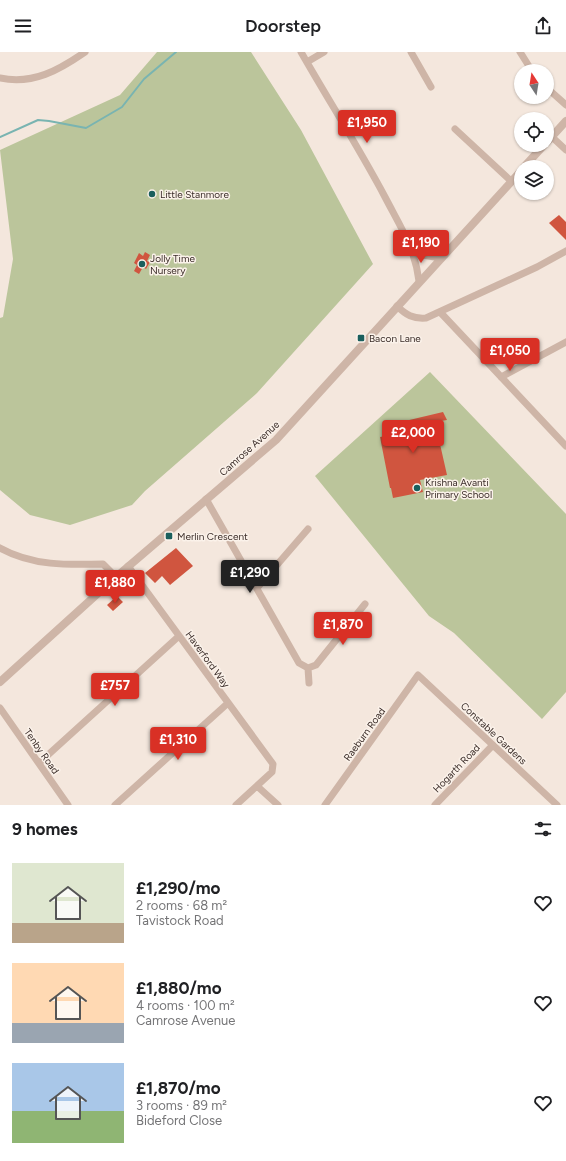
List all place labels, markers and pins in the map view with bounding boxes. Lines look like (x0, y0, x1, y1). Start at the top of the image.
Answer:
pin: £1,950 (334, 110, 400, 144)
place label: Little Stanmore (160, 188, 229, 201)
marker: Little Stanmore (147, 189, 157, 199)
pin: £1,190 (388, 230, 454, 264)
place label: Jolly Time Nursery (150, 252, 195, 277)
marker: Jolly Time Nursery (137, 259, 147, 269)
place label: Bacon Lane (369, 332, 421, 345)
marker: Bacon Lane (356, 333, 366, 343)
pin: £1,050 (477, 338, 543, 372)
pin: £2,000 (380, 420, 446, 454)
place label: Krishna Avanti Primary School (425, 476, 492, 501)
marker: Krishna Avanti Primary School (412, 483, 422, 493)
place label: Merlin Crescent (177, 530, 248, 543)
marker: Merlin Crescent (164, 531, 174, 541)
pin: £1,290 (217, 560, 283, 594)
pin: £1,880 (82, 570, 148, 604)
pin: £1,870 (310, 612, 376, 646)
pin: £757 (91, 673, 139, 707)
pin: £1,310 (145, 727, 211, 761)

